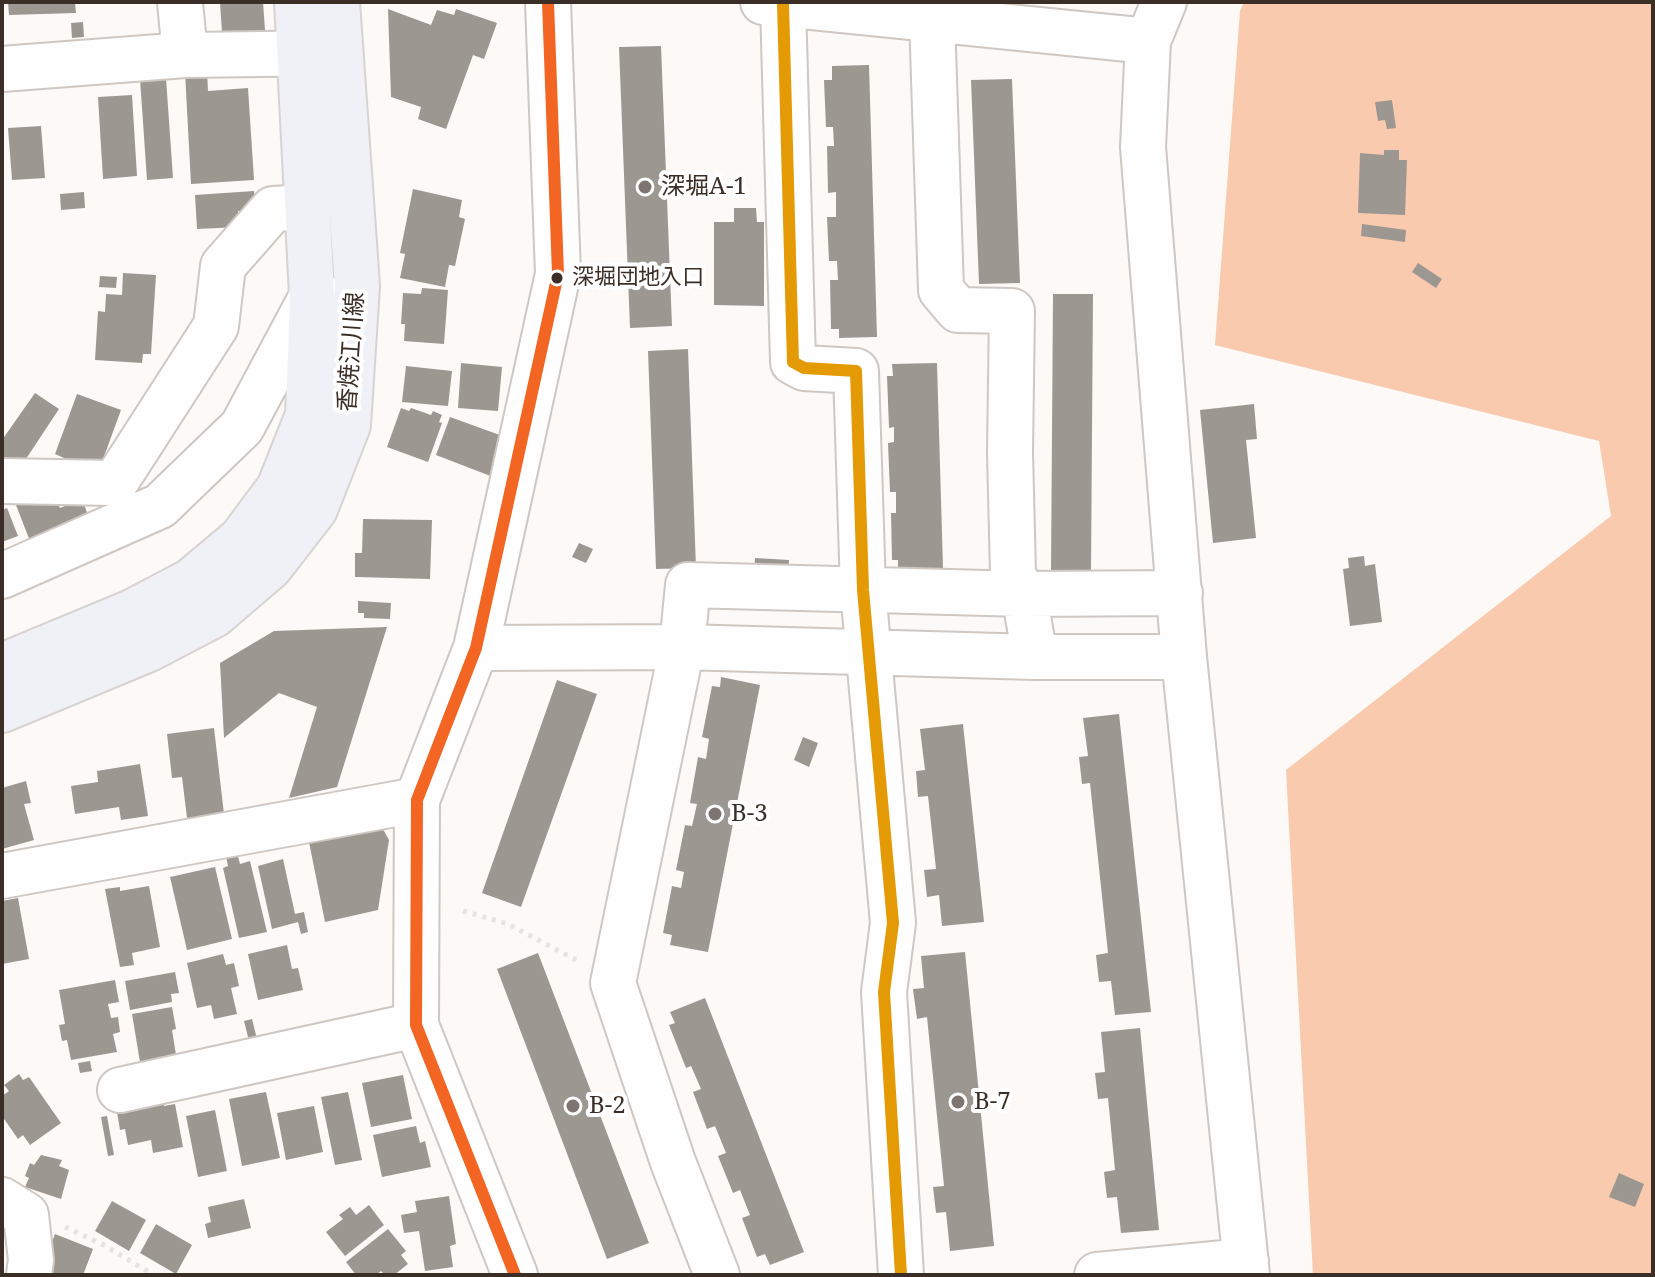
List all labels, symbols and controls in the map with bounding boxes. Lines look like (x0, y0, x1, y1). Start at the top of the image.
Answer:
place label: 深堀A-1 (661, 173, 747, 201)
marker: 深堀A-1 (636, 178, 654, 196)
place label: 深堀団地入口 (572, 265, 704, 291)
marker: 深堀団地入口 (549, 270, 565, 286)
street label: 香焼江川線 (333, 291, 371, 413)
place label: B-3 (731, 800, 768, 828)
marker: B-3 (706, 805, 724, 823)
place label: B-7 (974, 1088, 1011, 1116)
place label: B-2 (589, 1092, 626, 1120)
marker: B-7 (949, 1093, 967, 1111)
marker: B-2 (564, 1097, 582, 1115)

